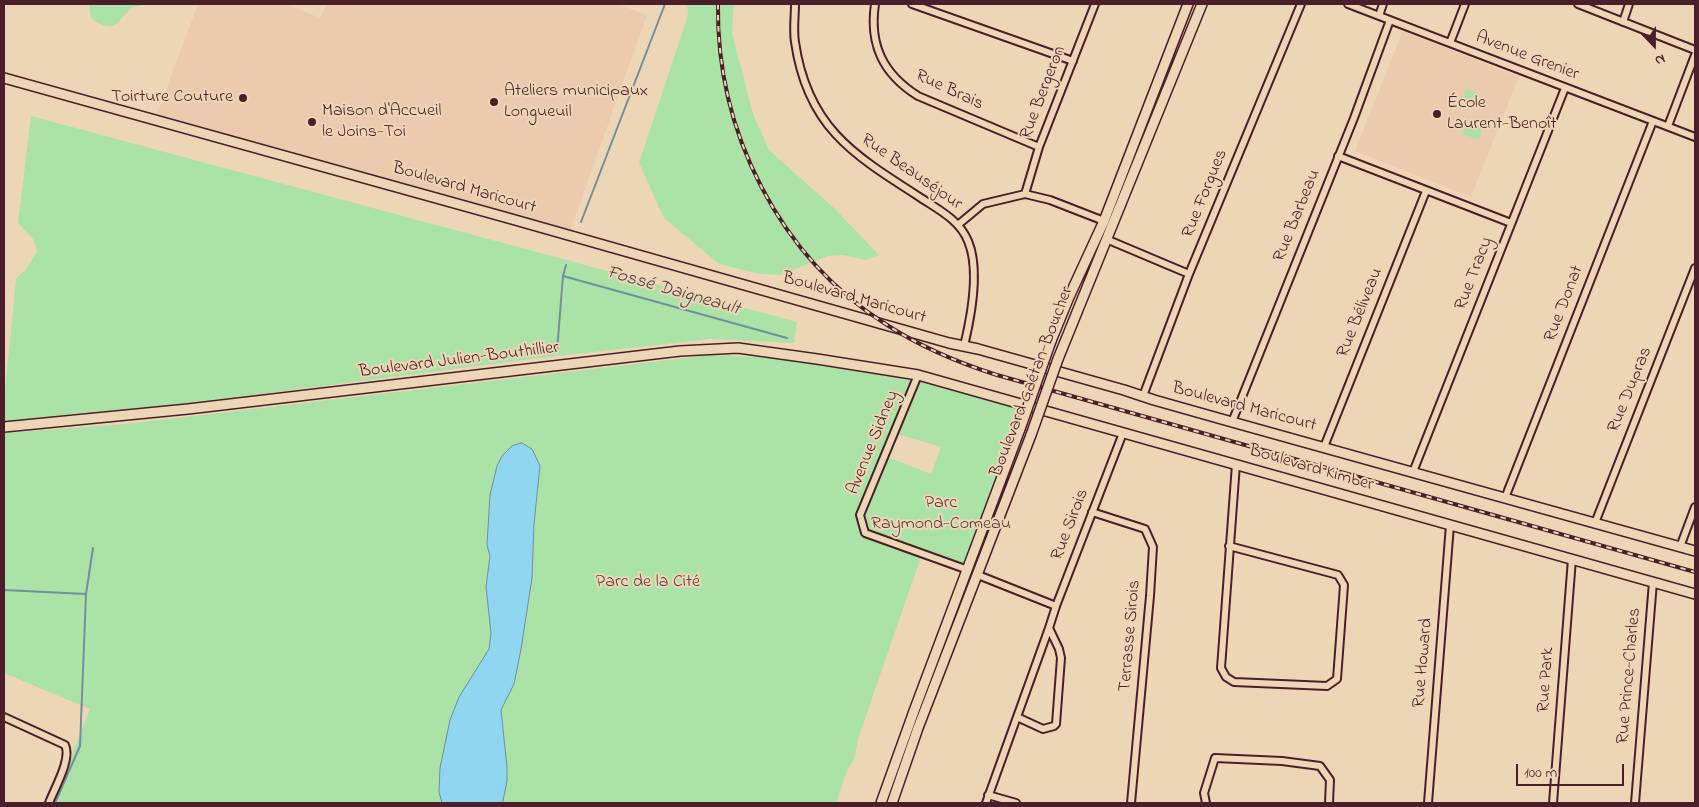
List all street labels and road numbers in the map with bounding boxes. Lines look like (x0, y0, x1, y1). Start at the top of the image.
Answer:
street label: Avenue Grenier (1472, 27, 1582, 87)
street label: Rue Bergeron (1016, 43, 1072, 143)
street label: Rue Brais (912, 66, 986, 116)
street label: Rue Beauséjour (856, 130, 966, 216)
street label: Rue Forgues (1179, 147, 1233, 241)
street label: Boulevard Maricourt (390, 158, 538, 220)
street label: Rue Barbeau (1270, 167, 1326, 265)
street label: Rue Tracy (1451, 234, 1499, 314)
street label: Rue Donat (1541, 263, 1589, 345)
street label: Rue Béliveau (1333, 265, 1389, 361)
street label: Boulevard Maricourt (780, 268, 928, 330)
street label: Boulevard Gaétan-Boucher (987, 284, 1079, 480)
street label: Boulevard Julien-Bouthillier (358, 338, 560, 384)
street label: Rue Dupras (1604, 344, 1658, 436)
street label: Boulevard Maricourt (1170, 378, 1318, 438)
street label: Avenue Sidney (843, 388, 905, 498)
street label: Boulevard Kimber (1246, 441, 1376, 497)
street label: Rue Sirois (1047, 486, 1095, 564)
street label: Terrasse Sirois (1115, 579, 1147, 693)
street label: Rue Prince-Charles (1613, 607, 1647, 745)
street label: Rue Howard (1409, 617, 1439, 709)
street label: Rue Park (1534, 647, 1560, 713)

